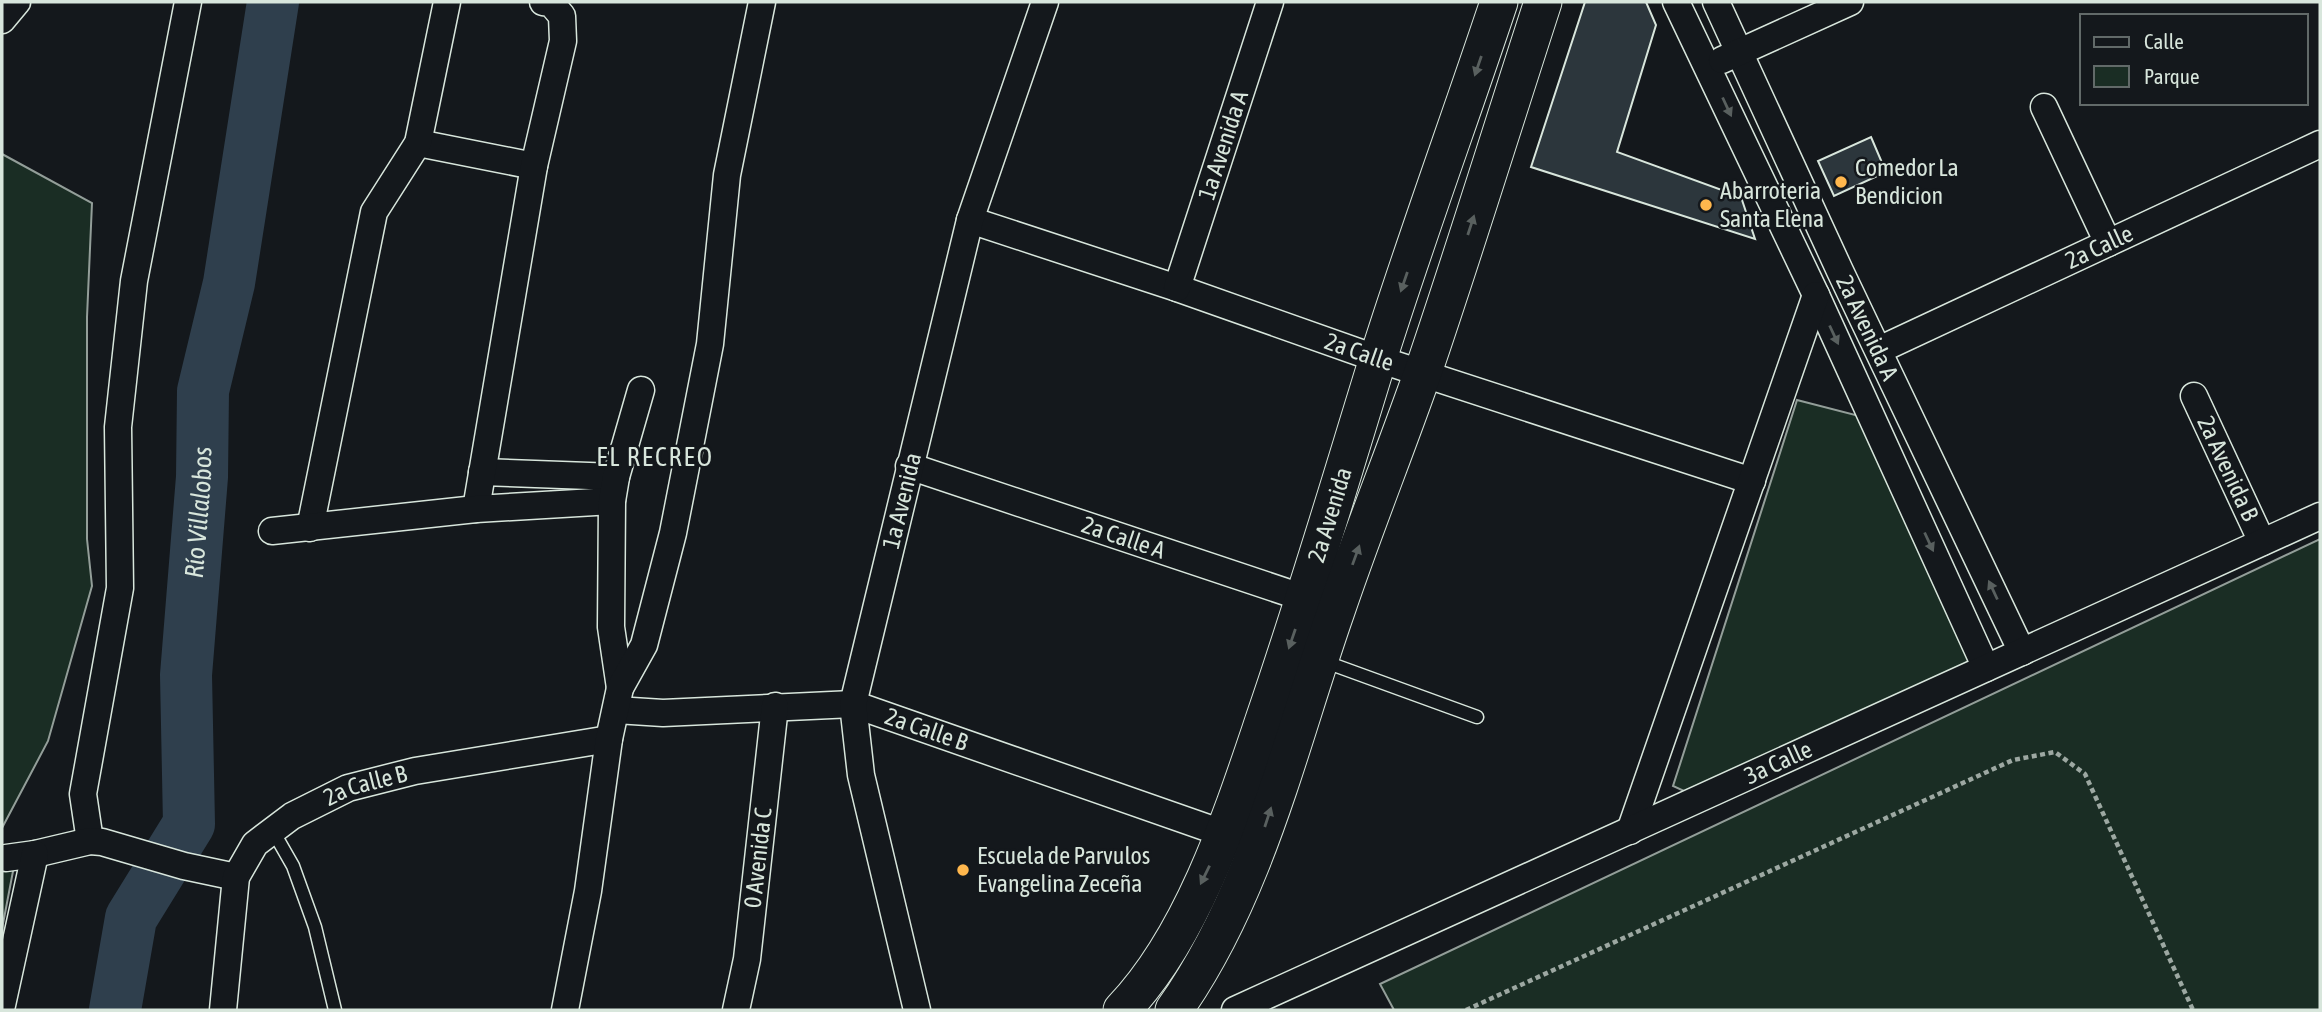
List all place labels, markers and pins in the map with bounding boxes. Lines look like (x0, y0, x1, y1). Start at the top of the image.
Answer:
place label: Comedor La Bendicion (1855, 154, 1959, 209)
marker: Comedor La Bendicion (1833, 174, 1849, 190)
place label: Abarroteria Santa Elena (1720, 177, 1824, 232)
marker: Abarroteria Santa Elena (1698, 197, 1714, 213)
place label: Escuela de Parvulos Evangelina Zeceña (977, 842, 1150, 897)
marker: Escuela de Parvulos Evangelina Zeceña (955, 862, 971, 878)

